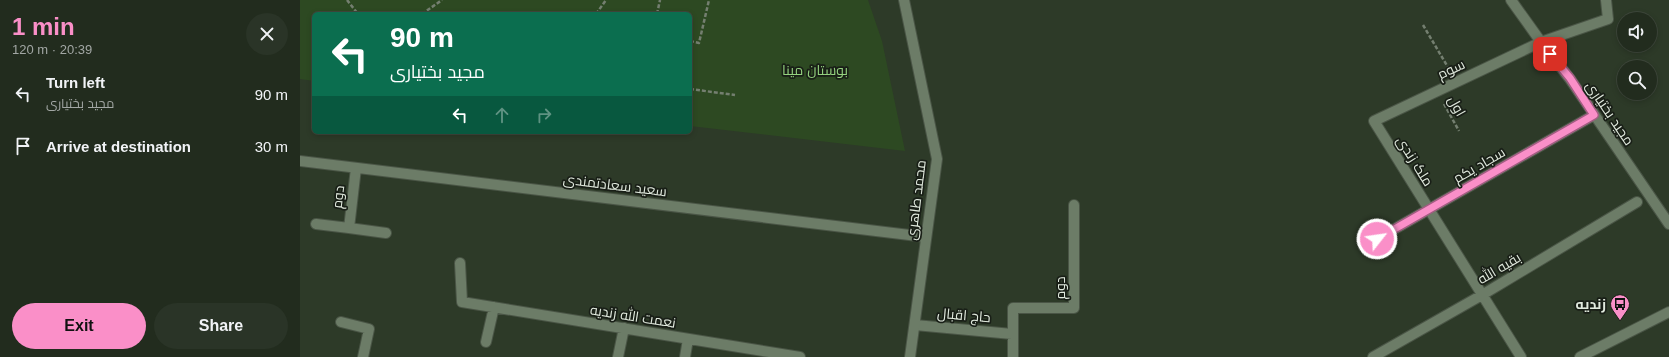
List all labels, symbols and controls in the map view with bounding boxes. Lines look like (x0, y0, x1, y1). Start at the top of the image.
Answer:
map controls (1617, 12, 1657, 100)
button: sound (1617, 12, 1657, 52)
text: 1 min (12, 13, 75, 40)
button: close (246, 13, 288, 55)
text: 90 m (390, 22, 454, 53)
icon: left (324, 28, 376, 80)
pin (1533, 37, 1567, 71)
text: 120 m · 20:39 (12, 42, 92, 57)
icon: arrive (1539, 43, 1561, 65)
street label: سوم (1435, 56, 1468, 84)
button: search (1617, 60, 1657, 100)
text: مجید بختیاری (390, 62, 485, 82)
park label: بوستان مینا (782, 62, 848, 78)
text: Turn left (46, 74, 105, 91)
street label: مجید بختیاری (1583, 78, 1637, 148)
icon: left (12, 83, 34, 105)
text: 90 m (255, 86, 288, 103)
street label: اول (1444, 93, 1469, 119)
text: مجید بختیاری (46, 96, 114, 111)
icon: left (449, 104, 471, 126)
icon: ahead (491, 104, 513, 126)
icon: right (533, 104, 555, 126)
street label: ملک زندی (1393, 133, 1437, 189)
icon: arrive (12, 135, 34, 157)
text: Arrive at destination (46, 138, 191, 155)
text: 30 m (255, 138, 288, 155)
street label: سجاد یکم (1450, 144, 1509, 188)
street label: محمد طاهری (903, 159, 929, 241)
street label: سعید سعادتمندی (562, 171, 668, 199)
street label: دوم (329, 185, 349, 210)
position arrow (1356, 218, 1398, 260)
street label: بقیه الله (1474, 248, 1523, 287)
street label: دوم (1052, 276, 1070, 300)
bus stop icon: زندیه (1609, 293, 1631, 321)
place label: زندیه (1576, 296, 1606, 313)
street label: نعمت الله زندیه (589, 300, 677, 331)
button: Exit (12, 303, 146, 349)
button: Share (154, 303, 288, 349)
street label: حاج اقبال (936, 305, 991, 326)

